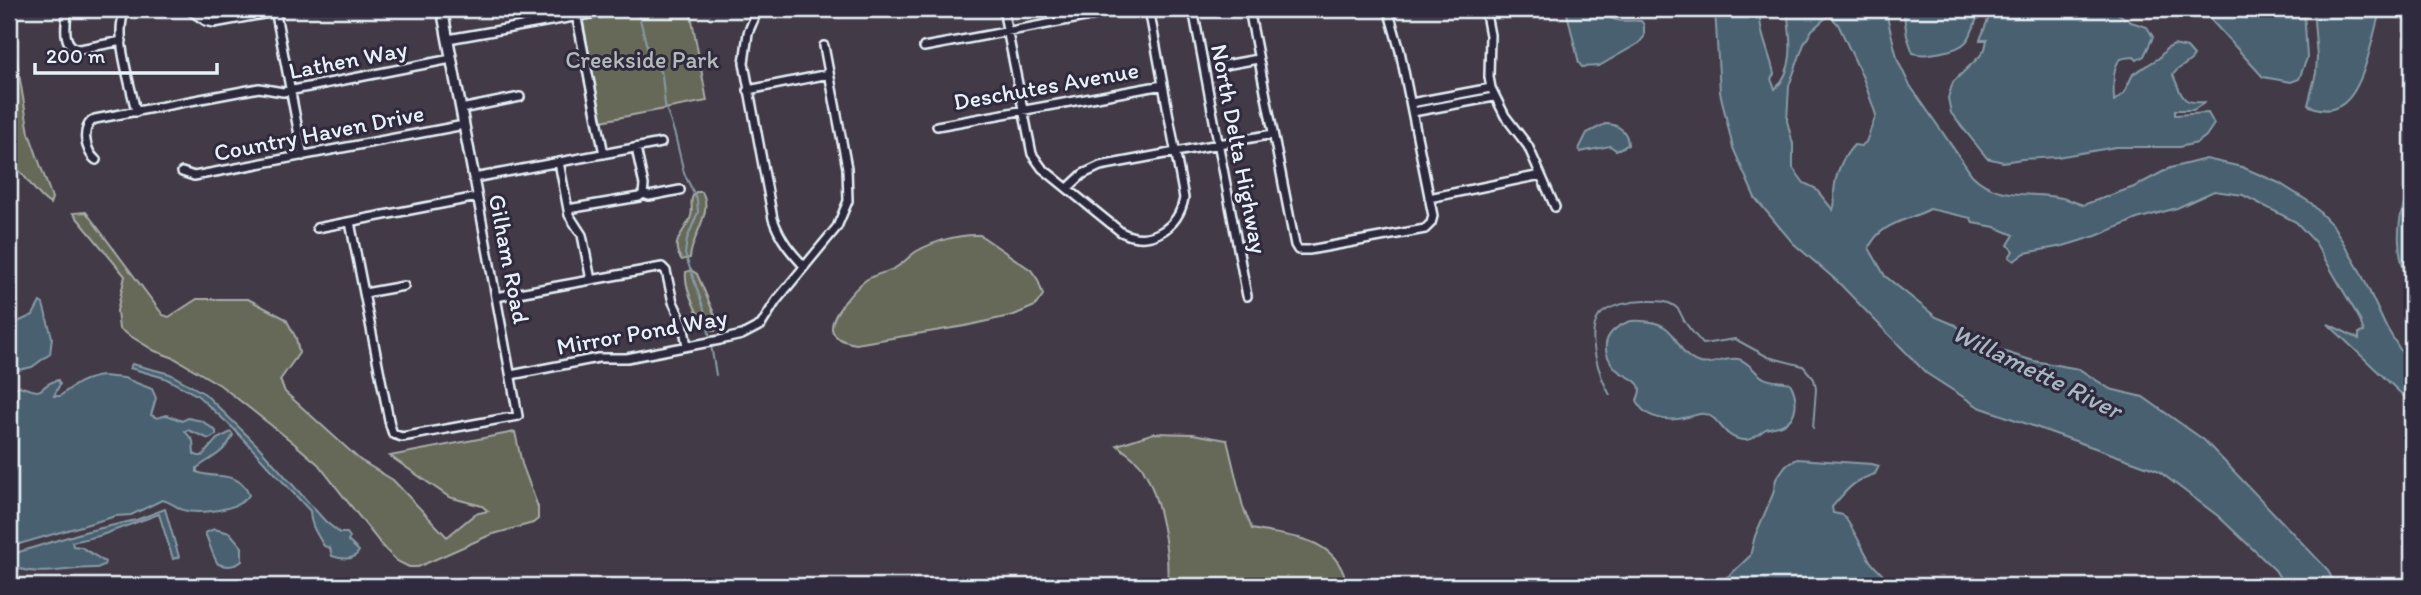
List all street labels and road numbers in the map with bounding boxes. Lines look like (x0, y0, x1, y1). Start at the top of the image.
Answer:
street label: Lathen Way (286, 34, 410, 85)
street label: North Delta Highway (1205, 42, 1274, 257)
street label: Deschutes Avenue (951, 55, 1141, 116)
street label: Country Haven Drive (211, 98, 426, 167)
street label: Gilham Road (483, 192, 536, 326)
street label: Mirror Pond Way (554, 302, 730, 361)

